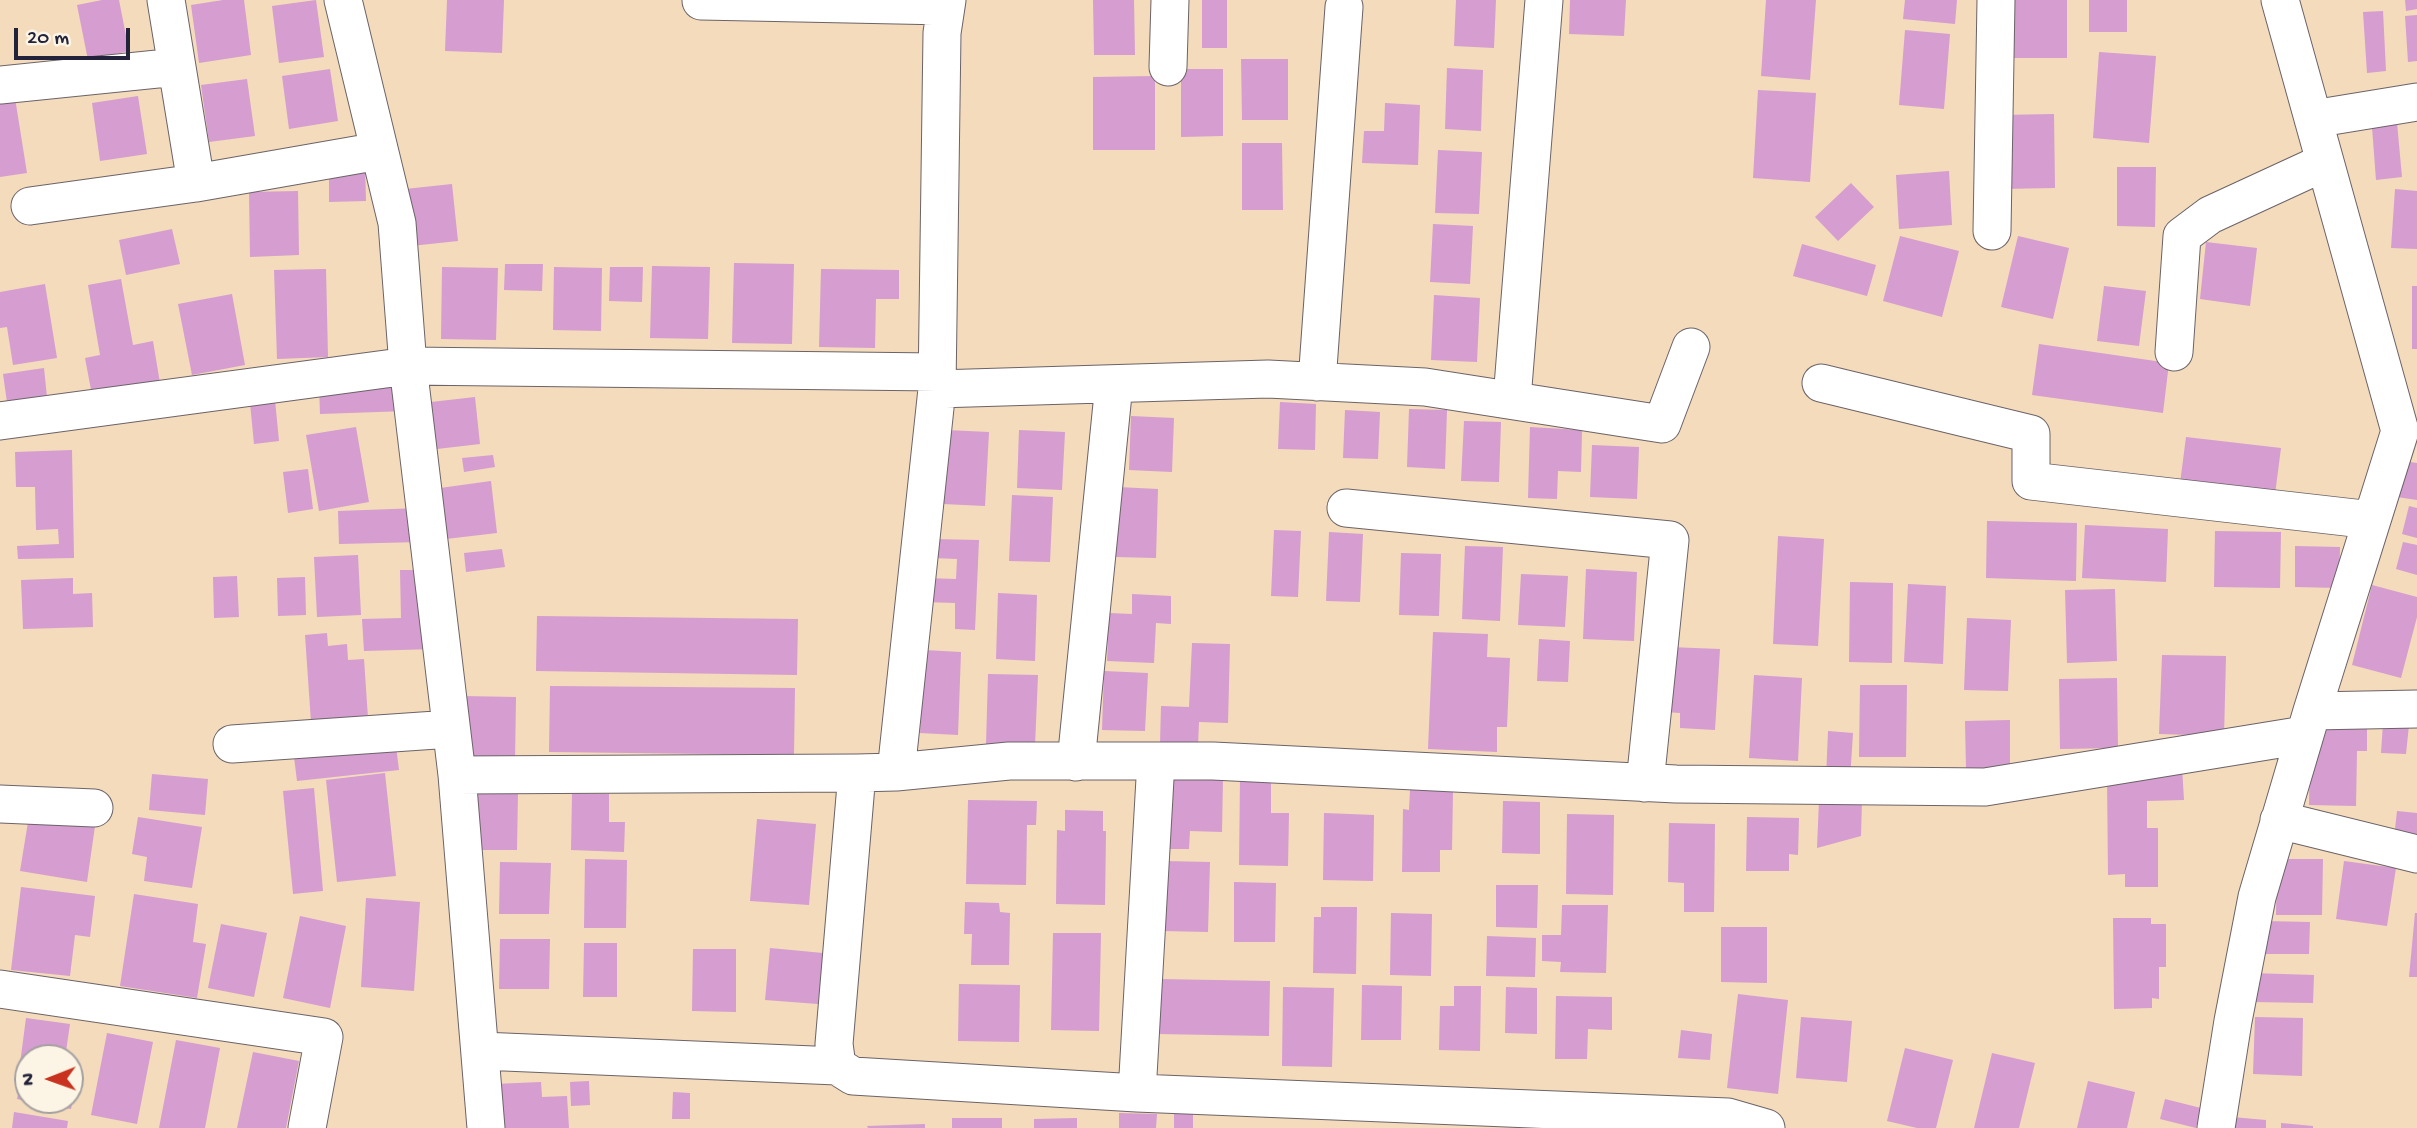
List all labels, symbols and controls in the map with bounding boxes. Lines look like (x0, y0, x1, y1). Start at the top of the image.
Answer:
scale bar (18, 14, 133, 58)
text: 20 m (27, 27, 69, 52)
north arrow (14, 1044, 84, 1114)
text: N (18, 1073, 41, 1086)

